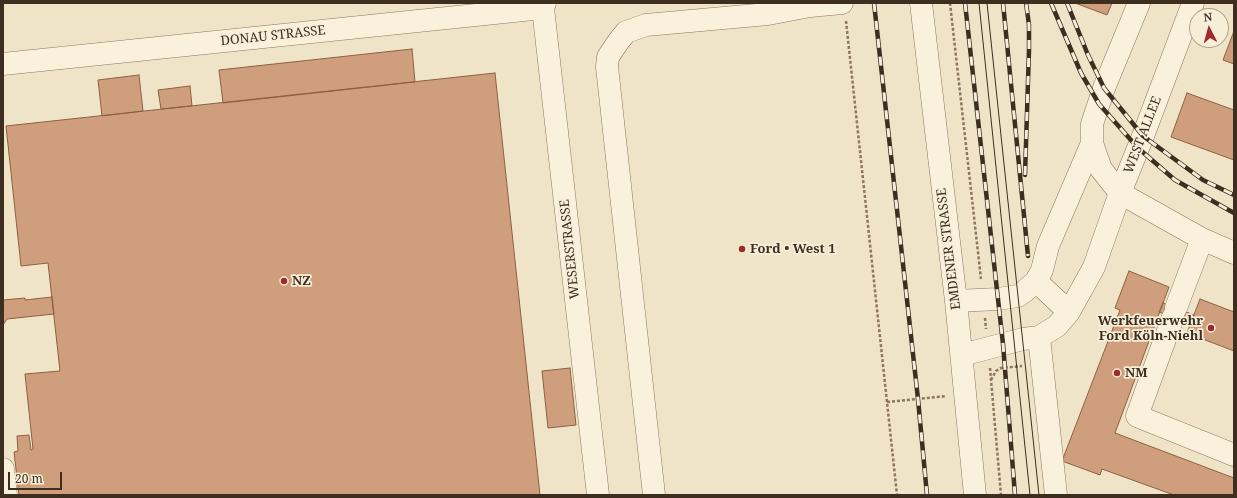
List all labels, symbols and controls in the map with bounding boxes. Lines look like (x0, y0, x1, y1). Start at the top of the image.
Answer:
north arrow (1189, 8, 1229, 48)
text: N (1203, 9, 1213, 24)
street label: DONAU STRASSE (220, 23, 326, 49)
street label: WEST ALLEE (1121, 94, 1165, 176)
street label: EMDENER STRASSE (934, 187, 964, 311)
street label: WESERSTRASSE (557, 198, 583, 300)
place label: Ford • West 1 (750, 241, 836, 257)
marker: Ford • West 1 (737, 244, 747, 254)
place label: NZ (292, 273, 311, 289)
marker: NZ (279, 276, 289, 286)
place label: Werkfeuerwehr Ford Köln-Niehl (1098, 313, 1203, 344)
marker: Werkfeuerwehr Ford Köln-Niehl (1206, 323, 1216, 333)
place label: NM (1125, 365, 1148, 381)
marker: NM (1112, 368, 1122, 378)
scale bar (10, 464, 64, 490)
text: 20 m (15, 470, 43, 487)

